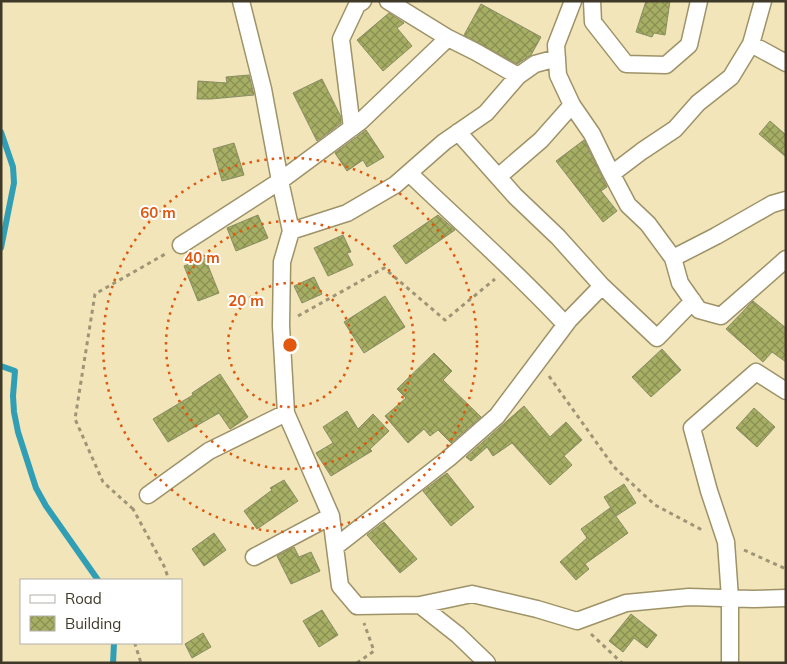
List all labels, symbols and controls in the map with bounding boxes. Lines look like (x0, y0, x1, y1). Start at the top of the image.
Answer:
text: 60 m (140, 203, 176, 222)
text: 40 m (184, 248, 220, 267)
text: 20 m (228, 291, 264, 310)
centre of rings (281, 336, 299, 354)
legend (20, 579, 182, 644)
text: Road (65, 589, 102, 608)
text: Building (65, 614, 121, 633)

